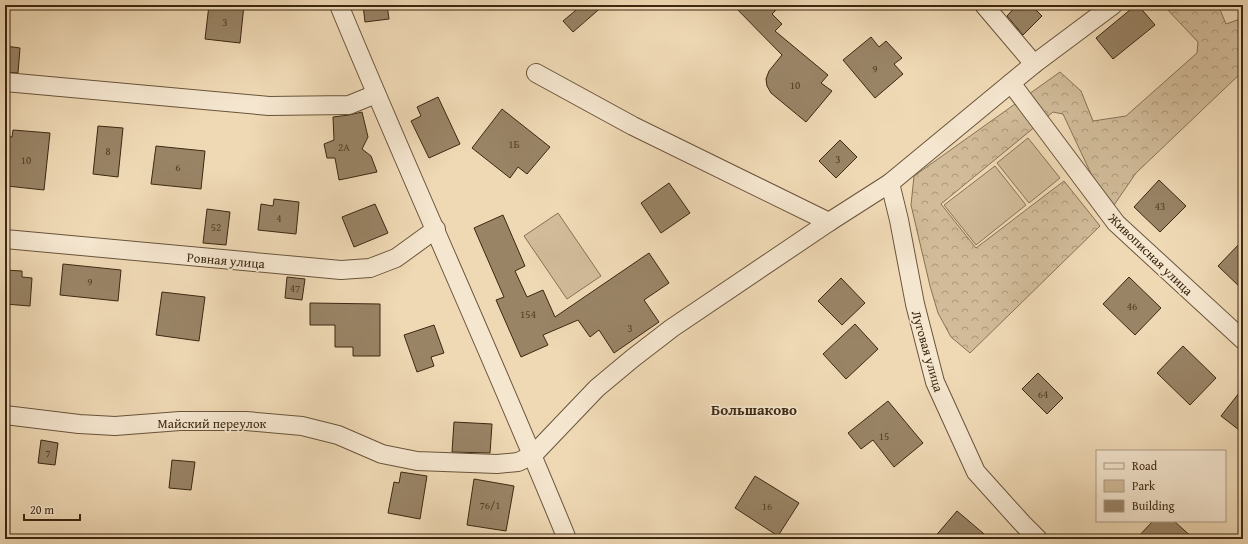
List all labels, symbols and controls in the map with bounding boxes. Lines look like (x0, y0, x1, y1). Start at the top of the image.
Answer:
house number: 3 (222, 14, 228, 30)
house number: 9 (872, 61, 878, 77)
house number: 10 (790, 77, 800, 93)
house number: 1Б (508, 136, 520, 152)
house number: 2А (338, 139, 350, 155)
house number: 8 (105, 143, 111, 159)
house number: 3 (835, 151, 841, 167)
house number: 10 (21, 152, 31, 168)
house number: 6 (175, 159, 181, 175)
house number: 43 (1155, 198, 1165, 214)
street label: Живописная улица (1103, 208, 1198, 300)
house number: 4 (276, 210, 282, 226)
house number: 52 (211, 219, 221, 235)
street label: Ровная улица (186, 248, 267, 273)
house number: 9 (87, 274, 93, 290)
house number: 47 (290, 280, 300, 296)
house number: 46 (1127, 298, 1137, 314)
house number: 154 (520, 306, 536, 322)
street label: Луговая улица (907, 308, 948, 395)
house number: 3 (627, 320, 633, 336)
house number: 64 (1038, 386, 1048, 402)
district label: Большаково (711, 399, 797, 420)
street label: Майский переулок (158, 414, 267, 433)
house number: 15 (879, 428, 889, 444)
house number: 7 (45, 445, 51, 461)
legend (1096, 450, 1226, 522)
text: Road (1132, 457, 1158, 474)
text: Park (1132, 477, 1156, 494)
scale bar (24, 496, 80, 522)
house number: 76/1 (479, 497, 501, 513)
text: Building (1132, 497, 1175, 514)
house number: 16 (762, 498, 772, 514)
text: 20 m (30, 501, 54, 518)

